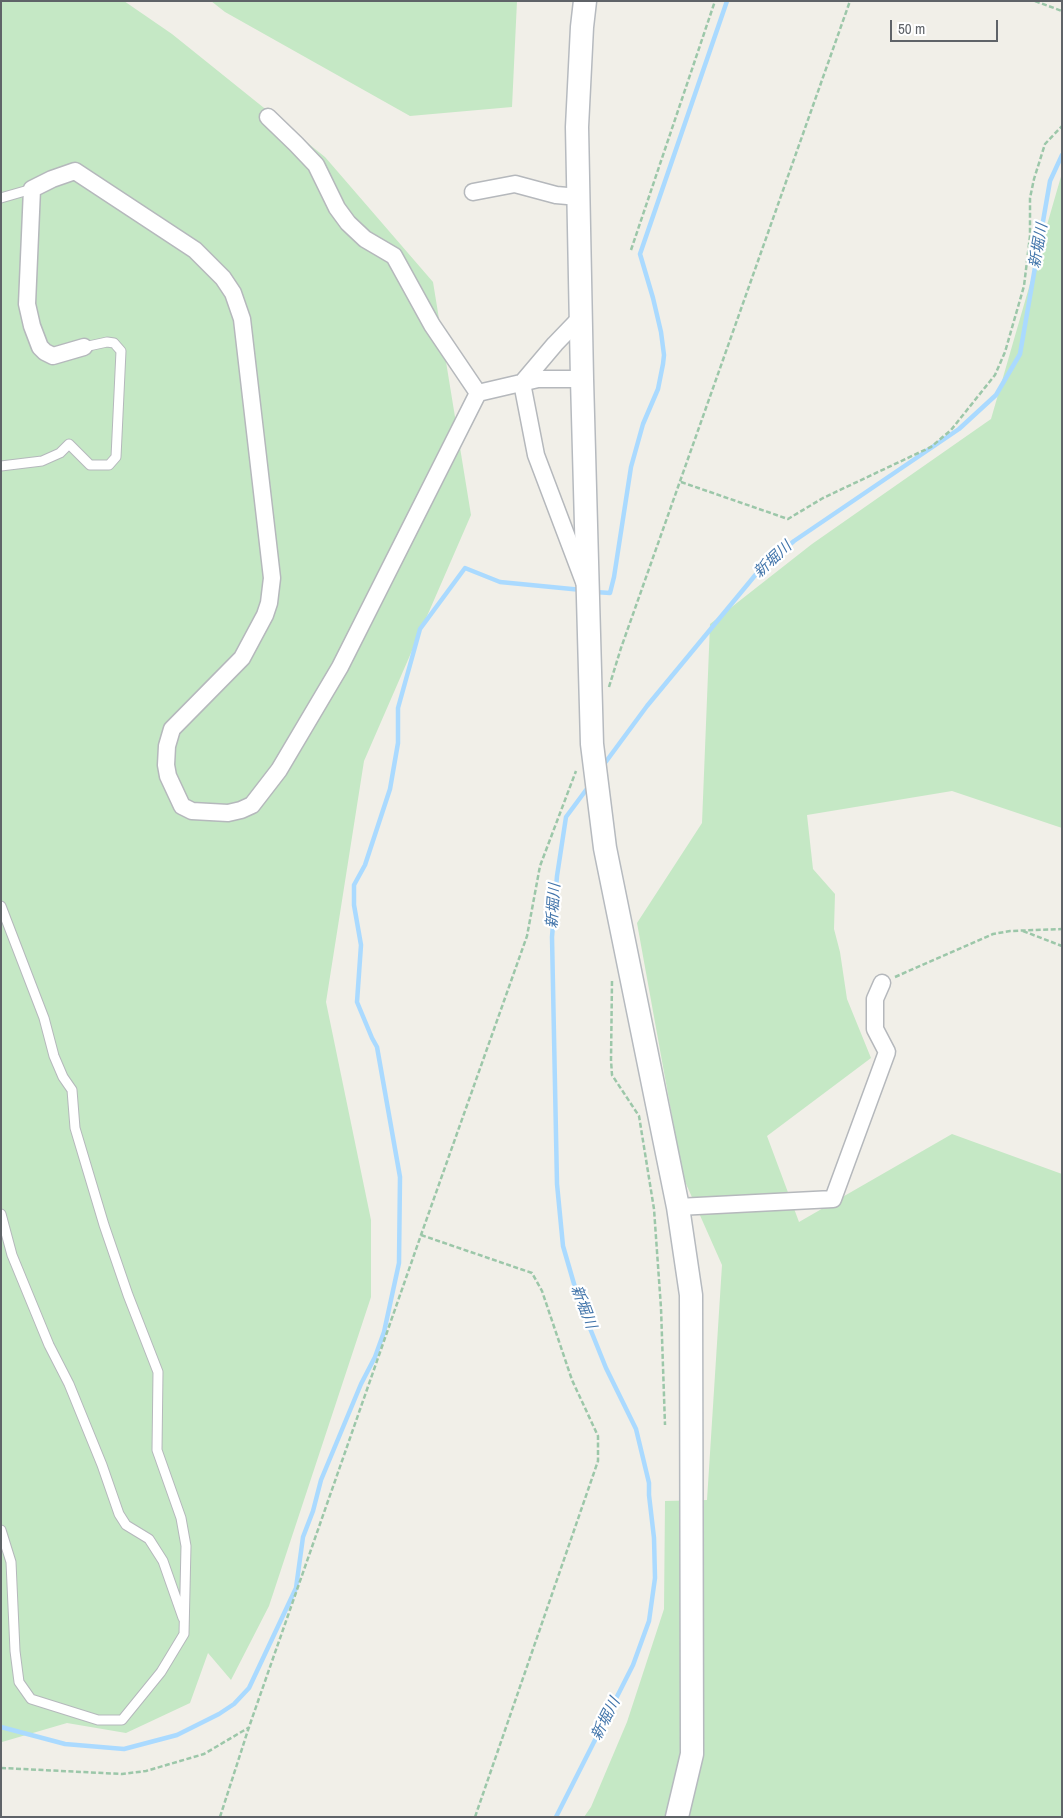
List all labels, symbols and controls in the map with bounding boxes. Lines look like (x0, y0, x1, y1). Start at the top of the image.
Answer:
scale bar (893, 10, 1000, 42)
text: 50 m (898, 18, 925, 39)
water label: 新堀川 (1026, 222, 1052, 270)
water label: 新堀川 (750, 538, 796, 582)
water label: 新堀川 (543, 883, 565, 929)
water label: 新堀川 (567, 1283, 599, 1331)
water label: 新堀川 (588, 1695, 624, 1743)

